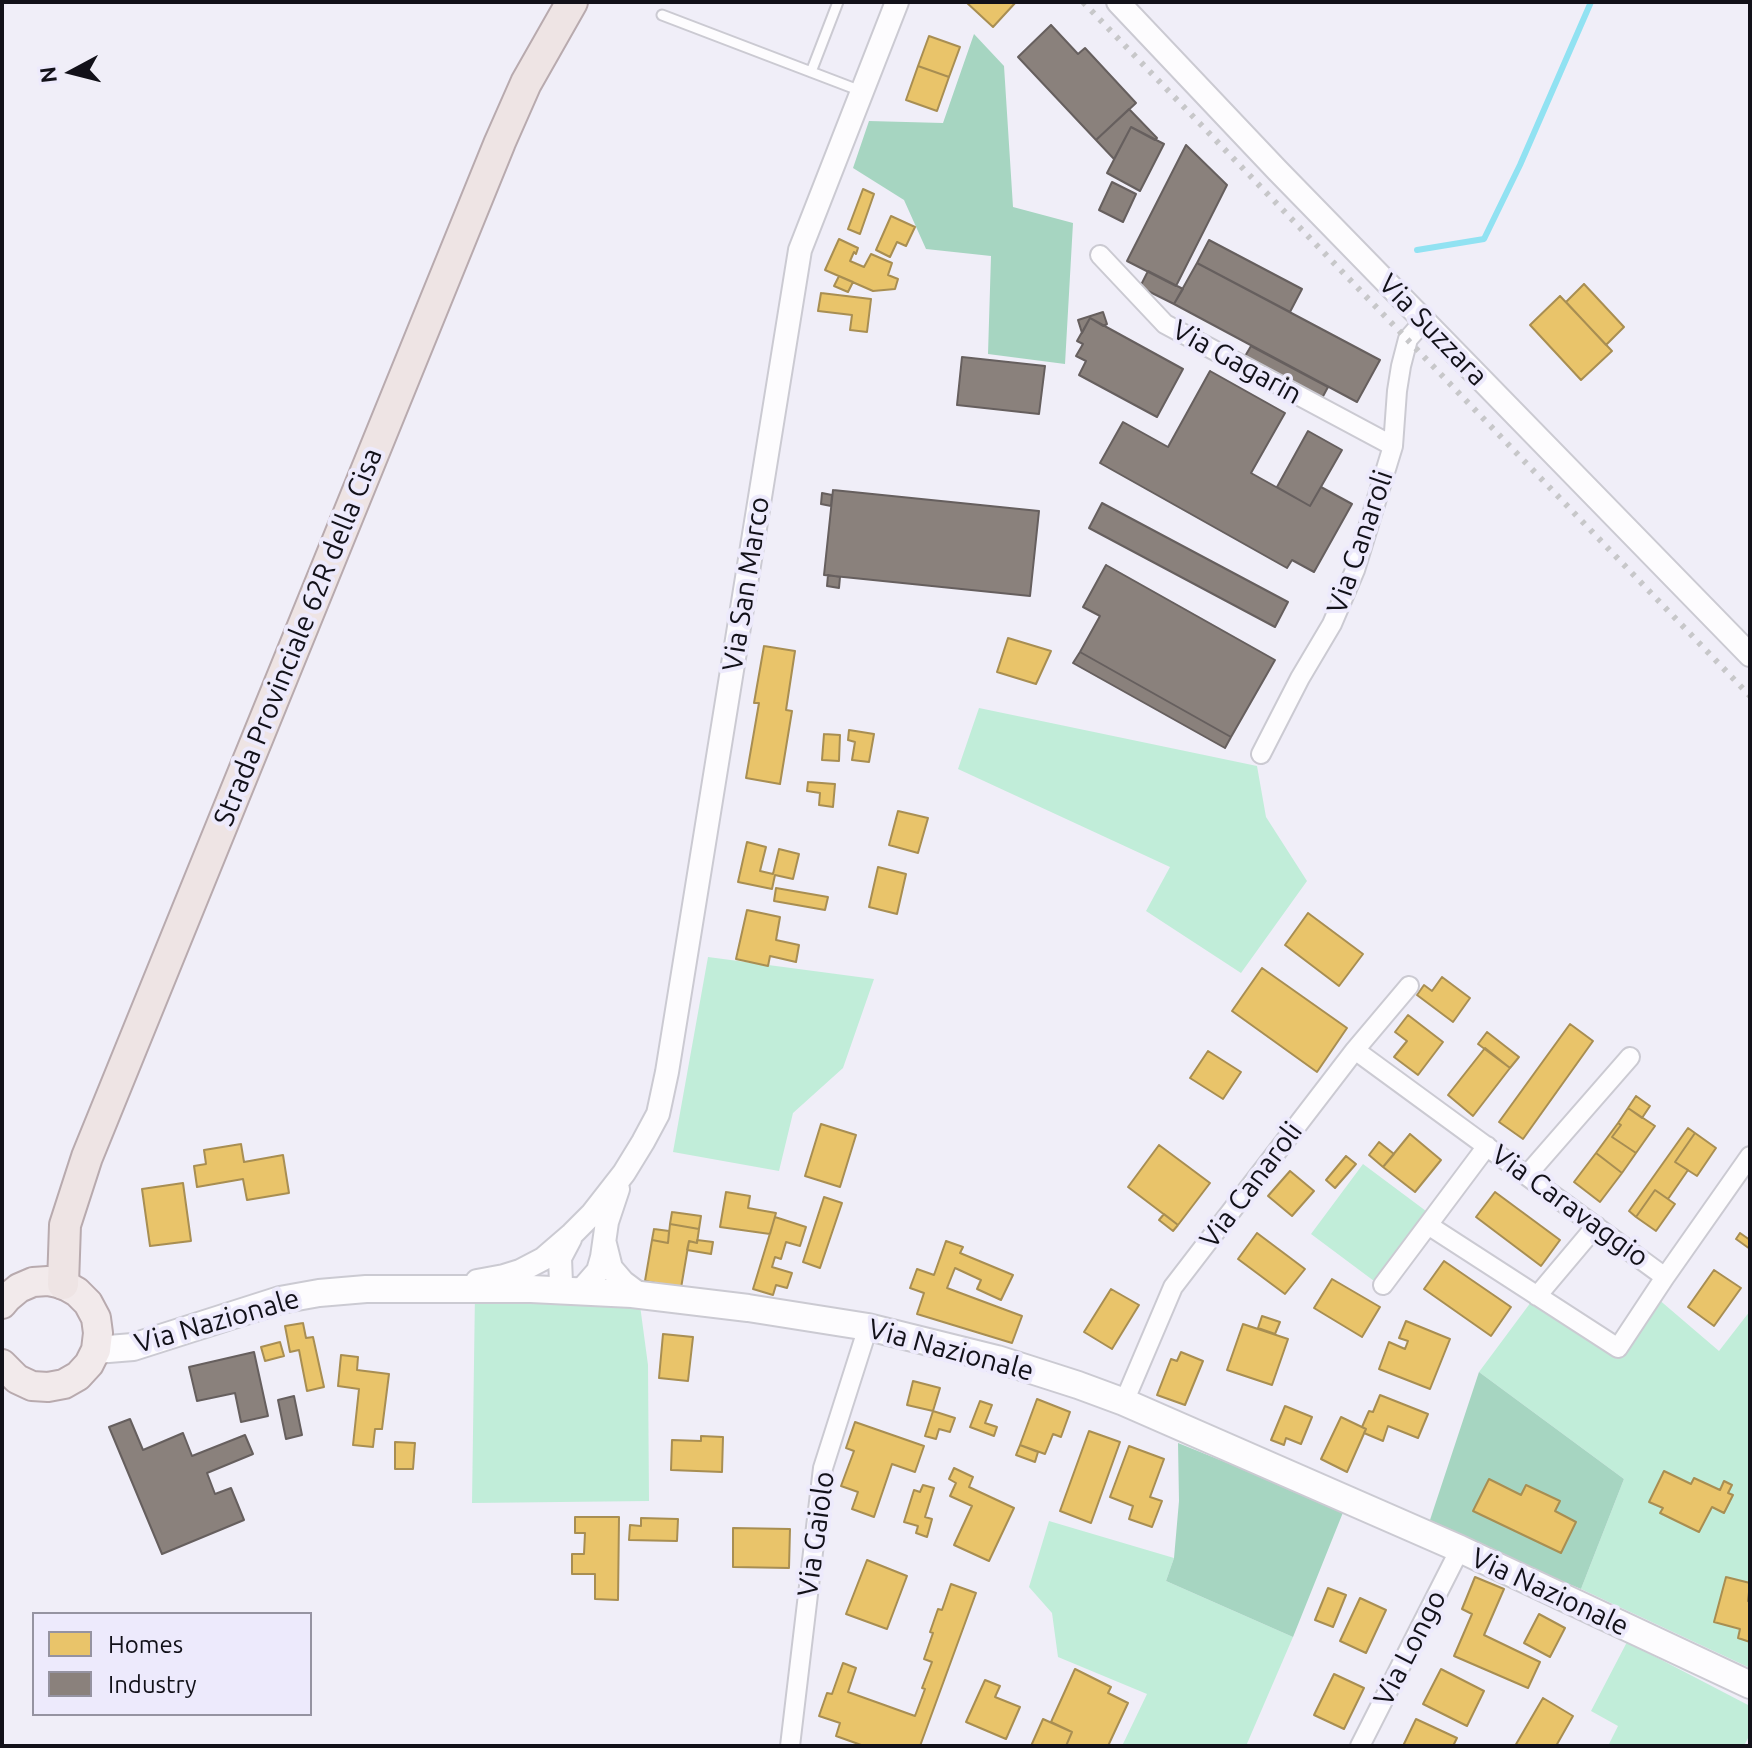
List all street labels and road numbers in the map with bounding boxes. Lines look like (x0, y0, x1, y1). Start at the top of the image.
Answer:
street label: Via Suzzara (1372, 267, 1494, 393)
street label: Via Gagarin (1166, 313, 1308, 411)
street label: Strada Provinciale 62R della Cisa (207, 443, 389, 831)
street label: Via Canaroli (1320, 466, 1400, 618)
street label: Via San Marco (716, 494, 776, 674)
street label: Via Canaroli (1193, 1115, 1309, 1255)
street label: Via Caravaggio (1485, 1138, 1655, 1274)
street label: Via Nazionale (131, 1281, 303, 1361)
street label: Via Nazionale (865, 1312, 1037, 1388)
street label: Via Gaiolo (791, 1469, 841, 1599)
street label: Via Nazionale (1466, 1541, 1634, 1643)
street label: Via Longo (1367, 1585, 1453, 1711)

